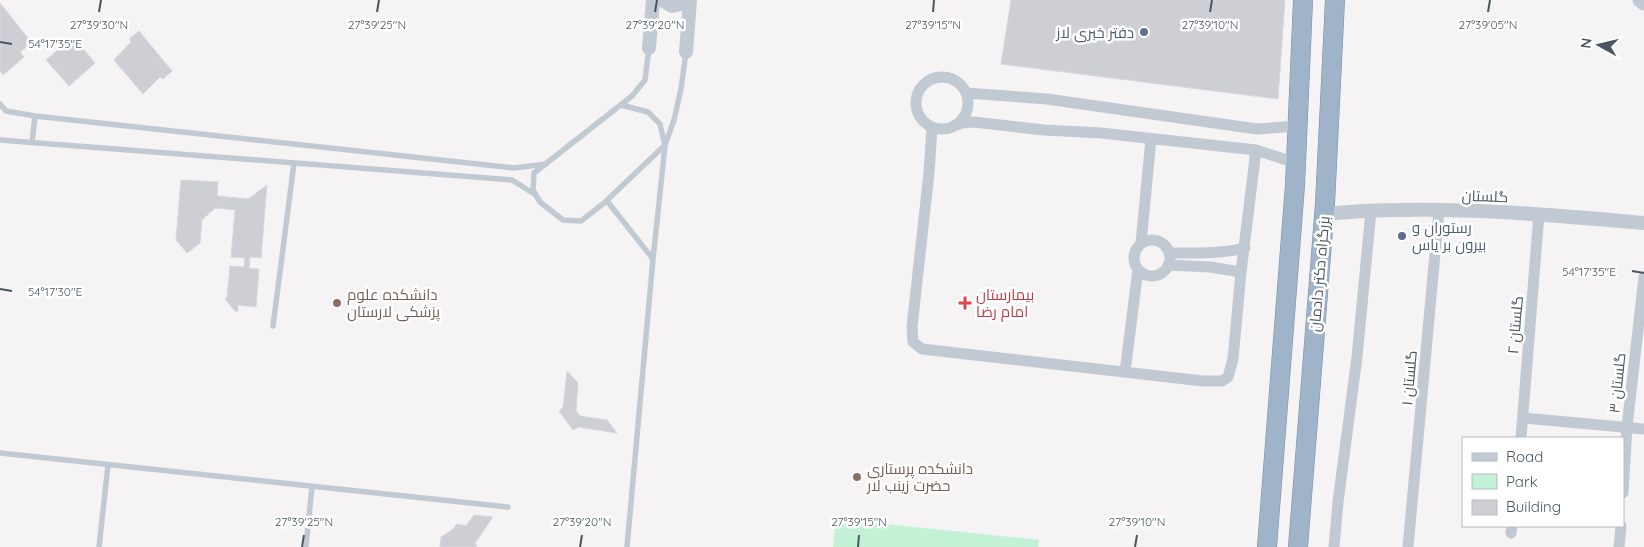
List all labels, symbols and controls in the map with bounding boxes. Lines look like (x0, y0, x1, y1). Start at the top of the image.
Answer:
text: 27°39'30"N (70, 17, 128, 32)
text: 27°39'25"N (348, 17, 406, 32)
text: 27°39'20"N (626, 17, 684, 32)
text: 27°39'15"N (905, 17, 961, 32)
text: 27°39'10"N (1182, 17, 1238, 32)
text: 27°39'05"N (1459, 17, 1517, 32)
north arrow (1574, 20, 1624, 70)
place label: دفتر خبری لاز (1055, 23, 1134, 43)
marker: دفتر خبری لاز (1138, 26, 1150, 38)
text: 54°17'35"E (28, 36, 82, 51)
text: N (1576, 37, 1596, 50)
street label: گلستان (1461, 186, 1509, 207)
street label: بزرگراه دکتر دادمان (1304, 215, 1335, 333)
place label: رستوران و بیرون بر یاس (1412, 218, 1486, 255)
marker: رستوران و بیرون بر یاس (1396, 230, 1408, 242)
text: 54°17'35"E (1562, 264, 1616, 279)
text: 54°17'30"E (28, 284, 82, 299)
place label: دانشکده علوم پزشکی لارستان (347, 285, 440, 322)
place label: بیمارستان امام رضا (976, 285, 1034, 322)
street label: گلستان ۲ (1503, 295, 1528, 355)
marker: بیمارستان امام رضا (958, 296, 972, 310)
marker: دانشکده علوم پزشکی لارستان (331, 297, 343, 309)
street label: گلستان ۱ (1397, 350, 1422, 406)
street label: گلستان ۳ (1604, 352, 1631, 414)
legend (1462, 437, 1624, 527)
text: Road (1506, 447, 1543, 466)
place label: دانشکده پرستاری حضرت زینب لار (866, 459, 973, 495)
marker: دانشکده پرستاری حضرت زینب لار (851, 471, 863, 483)
text: Park (1506, 472, 1538, 491)
text: Building (1506, 497, 1561, 516)
text: 27°39'25"N (275, 514, 333, 529)
text: 27°39'20"N (553, 514, 611, 529)
text: 27°39'15"N (831, 514, 887, 529)
text: 27°39'10"N (1109, 514, 1165, 529)

